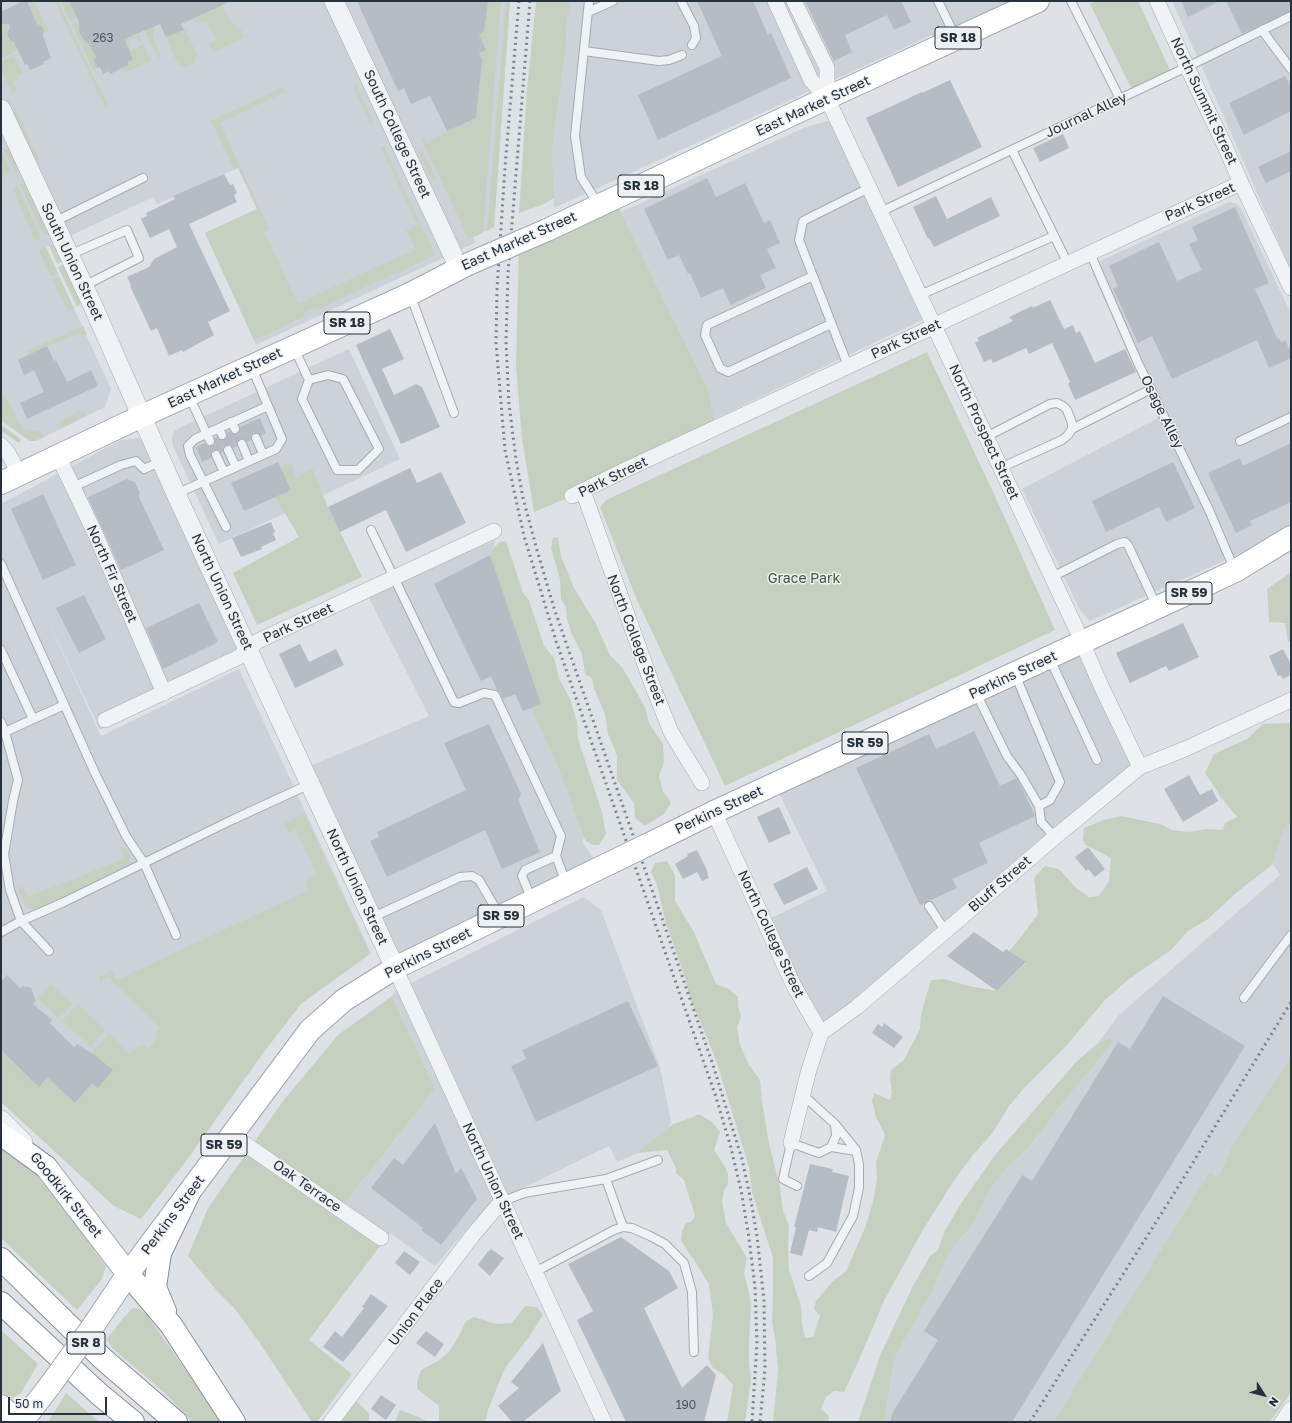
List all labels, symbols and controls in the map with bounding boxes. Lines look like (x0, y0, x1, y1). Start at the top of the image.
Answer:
road number: SR 18 (935, 27, 981, 49)
house number: 263 (92, 31, 114, 45)
street label: North Summit Street (1167, 34, 1241, 168)
street label: South College Street (360, 67, 434, 201)
street label: East Market Street (753, 72, 873, 140)
street label: Journal Alley (1042, 89, 1130, 141)
road number: SR 18 (618, 175, 664, 197)
street label: Park Street (1162, 179, 1238, 225)
street label: South Union Street (37, 200, 107, 324)
street label: East Market Street (459, 208, 579, 274)
road number: SR 18 (324, 312, 370, 334)
street label: Park Street (868, 315, 944, 363)
street label: East Market Street (165, 344, 285, 412)
street label: North Prospect Street (945, 362, 1023, 502)
street label: Osage Alley (1137, 373, 1187, 451)
street label: Park Street (576, 453, 650, 501)
street label: North Fir Street (83, 523, 141, 625)
street label: North Union Street (188, 531, 256, 653)
park label: Grace Park (768, 571, 840, 587)
street label: North College Street (603, 572, 669, 708)
road number: SR 59 (1166, 582, 1212, 604)
street label: Park Street (260, 599, 336, 647)
street label: Perkins Street (966, 647, 1060, 703)
road number: SR 59 (842, 732, 888, 754)
street label: Perkins Street (672, 782, 766, 838)
street label: North Union Street (323, 826, 391, 948)
street label: Bluff Street (965, 852, 1035, 916)
street label: North College Street (734, 867, 808, 1001)
road number: SR 59 (478, 905, 524, 927)
street label: Perkins Street (382, 924, 474, 982)
street label: North Union Street (459, 1120, 527, 1242)
road number: SR 59 (201, 1134, 247, 1156)
street label: Goodkirk Street (26, 1149, 106, 1241)
street label: Oak Terrace (270, 1156, 344, 1216)
street label: Perkins Street (138, 1172, 208, 1258)
street label: Union Place (385, 1275, 447, 1349)
road number: SR 8 (67, 1332, 105, 1354)
north arrow (1244, 1375, 1284, 1415)
scale bar (10, 1389, 109, 1415)
text: N (1266, 1395, 1282, 1410)
text: 50 m (15, 1396, 43, 1411)
house number: 190 (676, 1398, 696, 1412)

